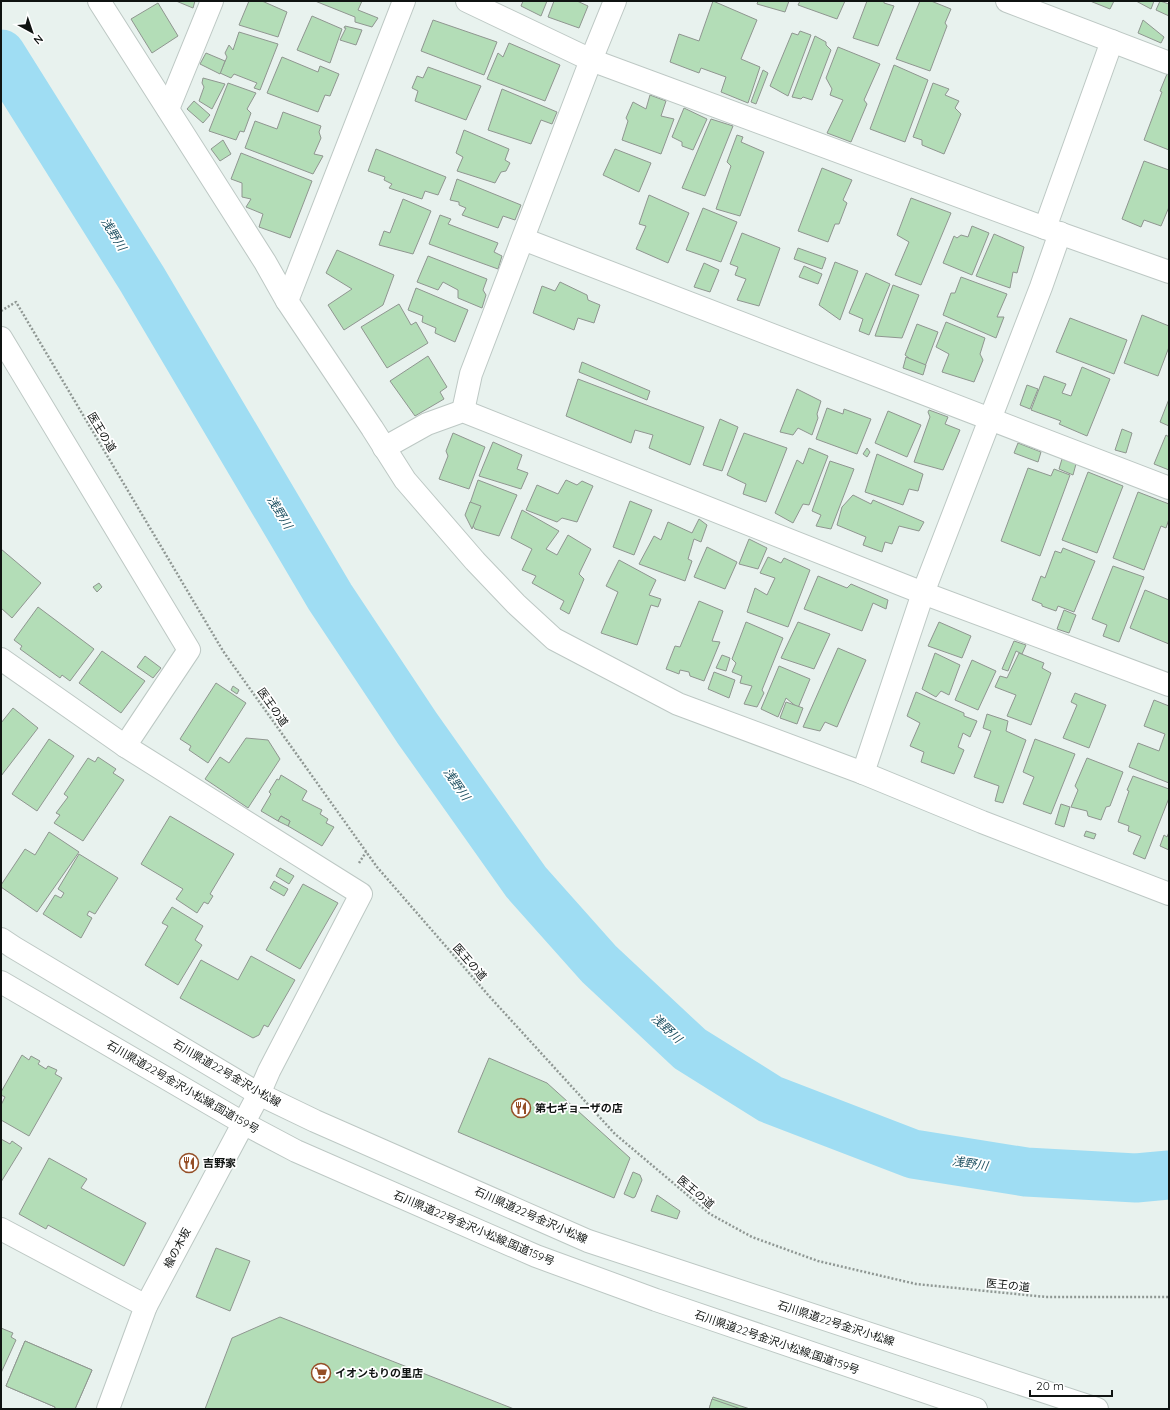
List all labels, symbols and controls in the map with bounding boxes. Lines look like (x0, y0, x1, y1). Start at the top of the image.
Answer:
north arrow (12, 12, 52, 52)
text: N (31, 32, 46, 48)
water label: 浅野川 (98, 215, 131, 255)
street label: 医王の道 (85, 410, 119, 454)
water label: 浅野川 (264, 493, 297, 533)
street label: 医王の道 (255, 685, 291, 729)
water label: 浅野川 (441, 765, 475, 805)
street label: 医王の道 (450, 941, 490, 983)
water label: 浅野川 (649, 1010, 687, 1047)
street label: 石川県道22号金沢小松線 (171, 1036, 283, 1110)
street label: 石川県道22号金沢小松線;国道159号 (104, 1038, 262, 1136)
restaurant icon: 第七ギョーザの店 (510, 1097, 532, 1119)
place label: 第七ギョーザの店 (535, 1101, 623, 1115)
restaurant icon: 吉野家 (178, 1152, 200, 1174)
water label: 浅野川 (951, 1153, 991, 1174)
place label: 吉野家 (203, 1156, 236, 1170)
street label: 医王の道 (675, 1172, 717, 1212)
street label: 石川県道22号金沢小松線 (472, 1184, 590, 1246)
street label: 石川県道22号金沢小松線;国道159号 (391, 1188, 557, 1268)
street label: 楡の木坂 (160, 1225, 194, 1271)
street label: 医王の道 (985, 1276, 1031, 1294)
street label: 石川県道22号金沢小松線 (776, 1297, 896, 1349)
street label: 石川県道22号金沢小松線;国道159号 (693, 1307, 861, 1377)
supermarket icon: イオンもりの里店 (310, 1362, 332, 1384)
place label: イオンもりの里店 (335, 1366, 423, 1380)
scale bar (1030, 1372, 1112, 1398)
text: 20 m (1036, 1378, 1064, 1393)

